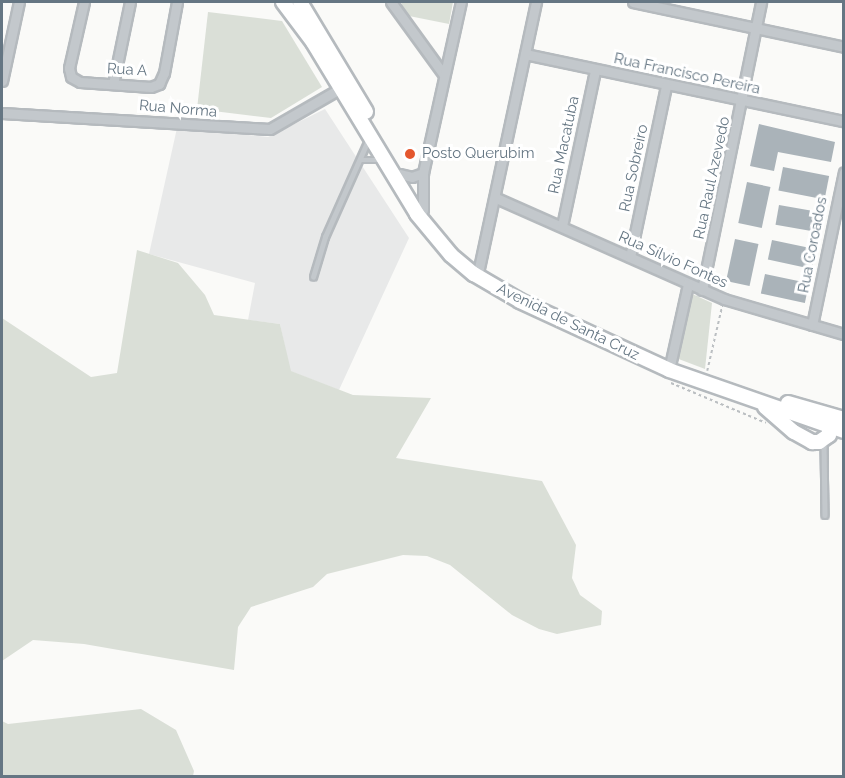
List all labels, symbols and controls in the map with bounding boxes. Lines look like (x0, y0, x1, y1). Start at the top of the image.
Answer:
street label: Rua Francisco Pereira (612, 50, 762, 98)
street label: Rua A (106, 60, 148, 80)
street label: Rua Macatuba (545, 94, 583, 196)
street label: Rua Norma (138, 97, 218, 121)
street label: Rua Raul Azevedo (690, 115, 734, 241)
street label: Rua Sobreiro (616, 123, 652, 213)
place label: Posto Querubim (422, 145, 534, 163)
marker: Posto Querubim (403, 147, 417, 161)
street label: Rua Coroados (795, 195, 831, 295)
street label: Rua Sílvio Fontes (616, 228, 730, 292)
street label: Avenida de Santa Cruz (494, 280, 642, 364)

